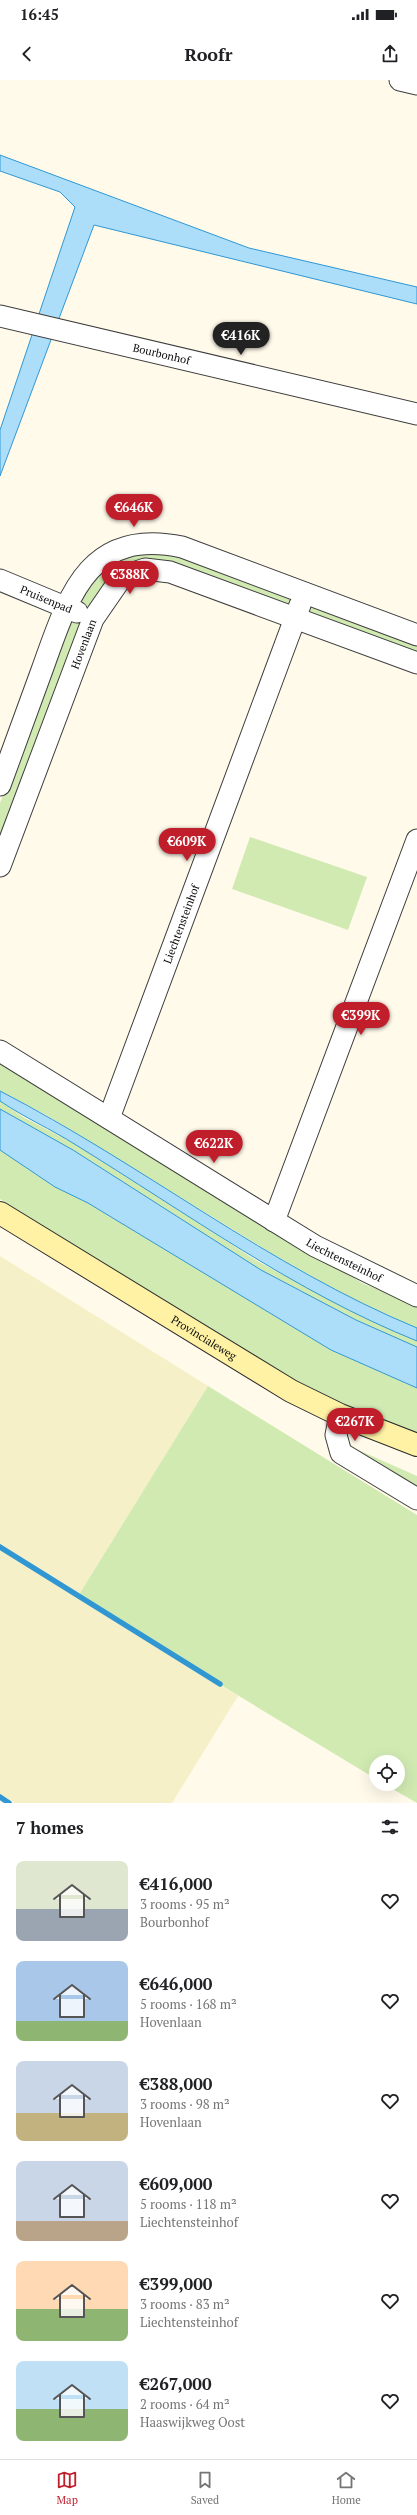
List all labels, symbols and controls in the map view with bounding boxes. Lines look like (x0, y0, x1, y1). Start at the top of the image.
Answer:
text: 16:45 (20, 4, 59, 24)
text: Roofr (185, 42, 232, 66)
icon: back (16, 43, 38, 65)
icon: share (379, 43, 401, 65)
pin: €416K (213, 322, 269, 356)
text: €416K (222, 326, 260, 344)
street label: Bourbonhof (132, 340, 193, 368)
pin: €646K (106, 494, 162, 528)
text: €646K (115, 498, 153, 516)
pin: €388K (102, 561, 158, 595)
text: €388K (111, 565, 149, 583)
street label: Pruisenpad (18, 582, 74, 616)
street label: Hovenlaan (68, 617, 99, 671)
pin: €609K (159, 828, 215, 862)
text: €609K (168, 832, 206, 850)
street label: Liechtensteinhof (160, 881, 203, 965)
pin: €399K (333, 1002, 389, 1036)
text: €399K (342, 1006, 380, 1024)
pin: €622K (186, 1130, 242, 1164)
text: €622K (195, 1134, 233, 1152)
street label: Liechtensteinhof (304, 1235, 386, 1285)
street label: Provincialeweg (169, 1312, 239, 1363)
pin: €267K (327, 1408, 383, 1442)
text: €267K (336, 1412, 374, 1430)
map controls (369, 1755, 405, 1791)
button: locate (369, 1755, 405, 1791)
text: 7 homes (16, 1816, 84, 1839)
icon: filters (379, 1816, 401, 1838)
text: €416,000 (140, 1872, 212, 1895)
icon: home (48, 1877, 96, 1925)
icon: heart (379, 1890, 401, 1912)
text: 3 rooms · 95 m² (140, 1895, 230, 1913)
text: Bourbonhof (140, 1913, 209, 1931)
text: €646,000 (140, 1972, 212, 1995)
icon: home (48, 1977, 96, 2025)
icon: heart (379, 1990, 401, 2012)
text: 5 rooms · 168 m² (140, 1995, 237, 2013)
text: Hovenlaan (140, 2013, 202, 2031)
text: €388,000 (140, 2072, 212, 2095)
icon: home (48, 2077, 96, 2125)
icon: heart (379, 2090, 401, 2112)
text: 3 rooms · 98 m² (140, 2095, 230, 2113)
text: Hovenlaan (140, 2113, 202, 2131)
text: €609,000 (140, 2172, 212, 2195)
icon: home (48, 2177, 96, 2225)
icon: heart (379, 2190, 401, 2212)
text: 5 rooms · 118 m² (140, 2195, 237, 2213)
text: Liechtensteinhof (140, 2213, 238, 2231)
text: €399,000 (140, 2272, 212, 2295)
icon: home (48, 2277, 96, 2325)
icon: heart (379, 2290, 401, 2312)
text: 3 rooms · 83 m² (140, 2295, 230, 2313)
text: Liechtensteinhof (140, 2313, 238, 2331)
text: €267,000 (140, 2372, 212, 2395)
icon: home (48, 2377, 96, 2425)
icon: heart (379, 2390, 401, 2412)
text: 2 rooms · 64 m² (140, 2395, 230, 2413)
text: Haaswijkweg Oost (140, 2413, 245, 2431)
tab: Map (56, 2469, 78, 2507)
tab: Saved (191, 2469, 219, 2507)
tab: Home (332, 2469, 361, 2507)

